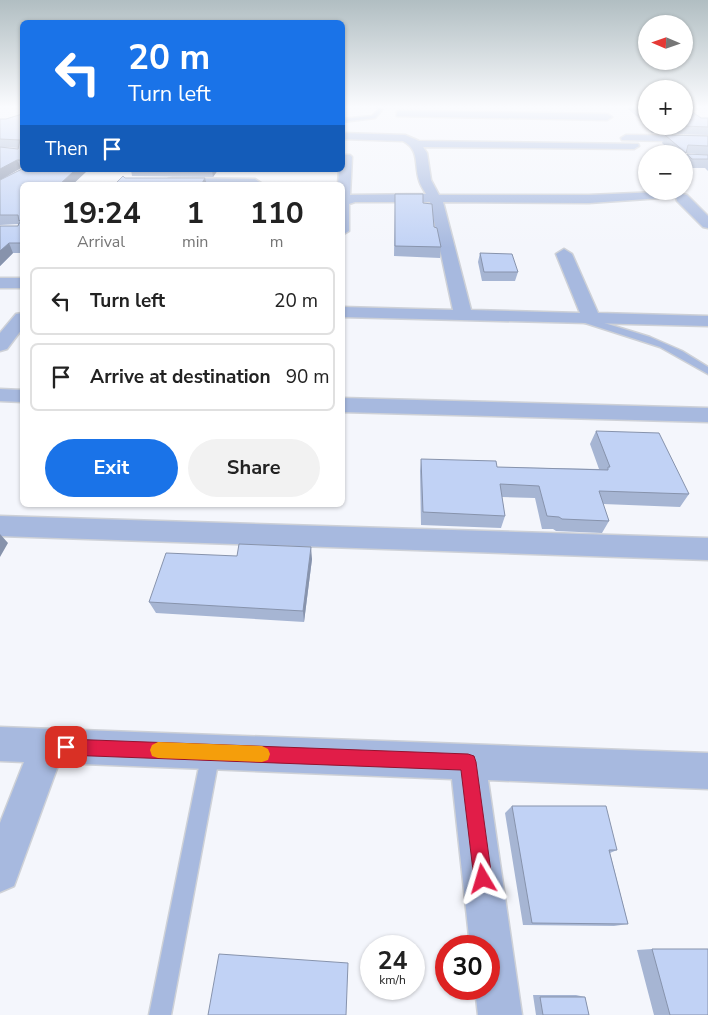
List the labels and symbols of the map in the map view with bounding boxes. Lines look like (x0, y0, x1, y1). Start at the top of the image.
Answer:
north arrow (638, 15, 692, 70)
pin (45, 726, 87, 768)
position arrow (456, 852, 508, 904)
speed limit sign: 30 (435, 935, 500, 1000)

